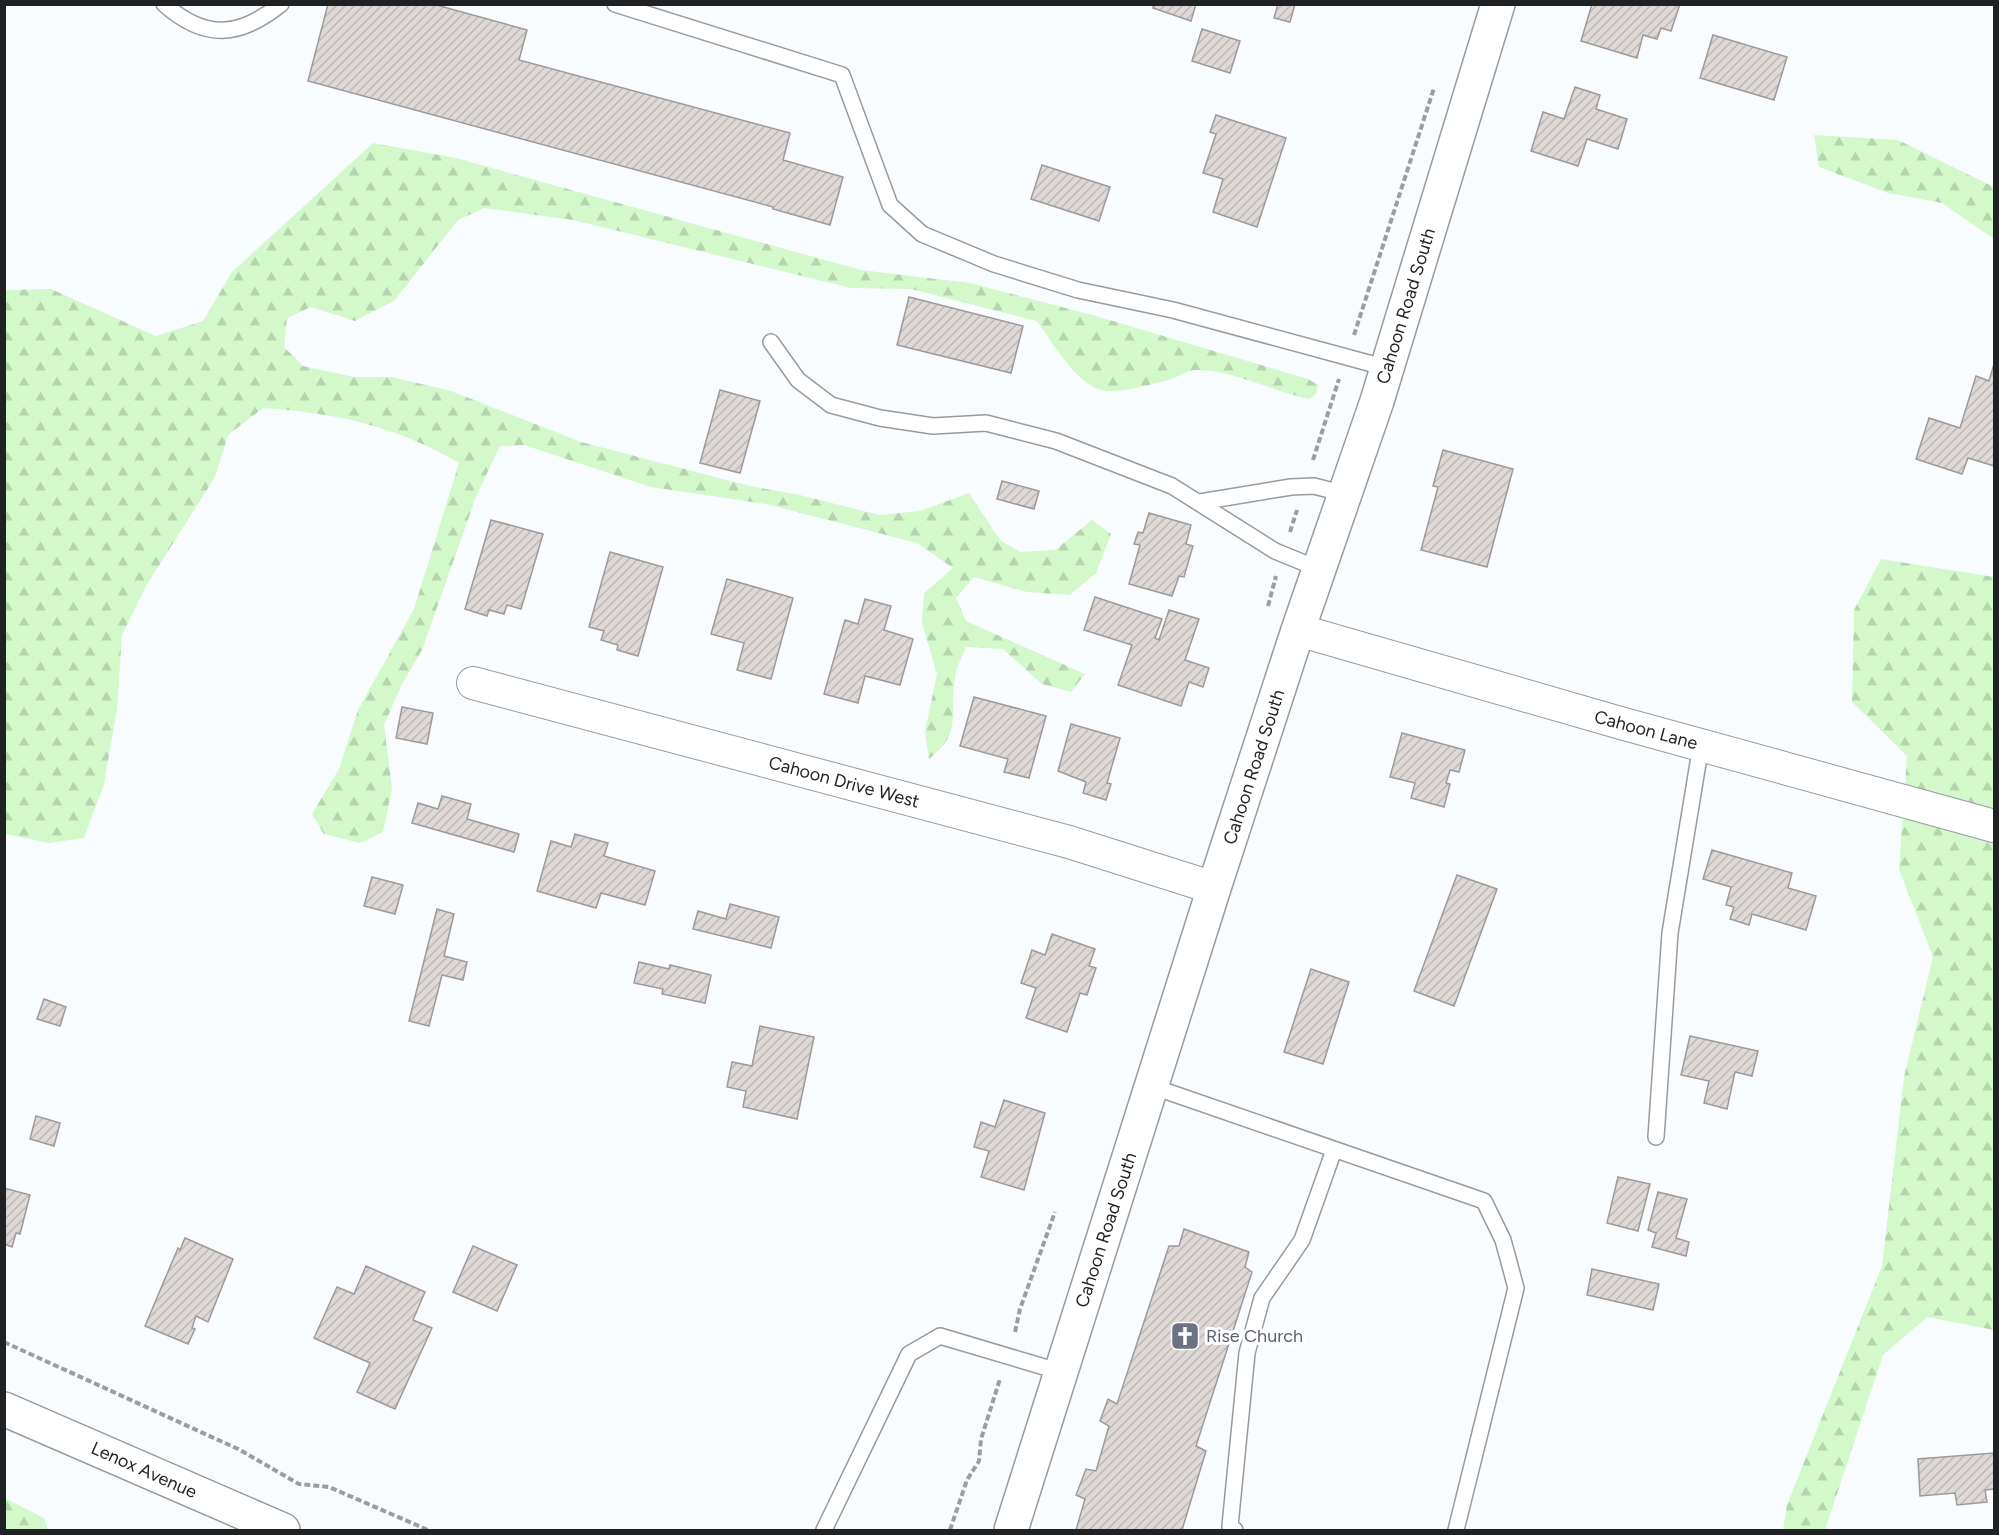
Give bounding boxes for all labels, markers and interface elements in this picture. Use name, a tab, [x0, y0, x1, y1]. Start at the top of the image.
street label: Cahoon Road South	[1372, 225, 1440, 387]
street label: Cahoon Road South	[1219, 687, 1289, 847]
street label: Cahoon Lane	[1592, 706, 1700, 754]
street label: Cahoon Drive West	[766, 751, 922, 813]
street label: Cahoon Road South	[1071, 1150, 1141, 1310]
church icon: Rise Church	[1169, 1320, 1201, 1352]
place label: Rise Church	[1206, 1325, 1303, 1347]
street label: Lenox Avenue	[88, 1437, 200, 1503]

